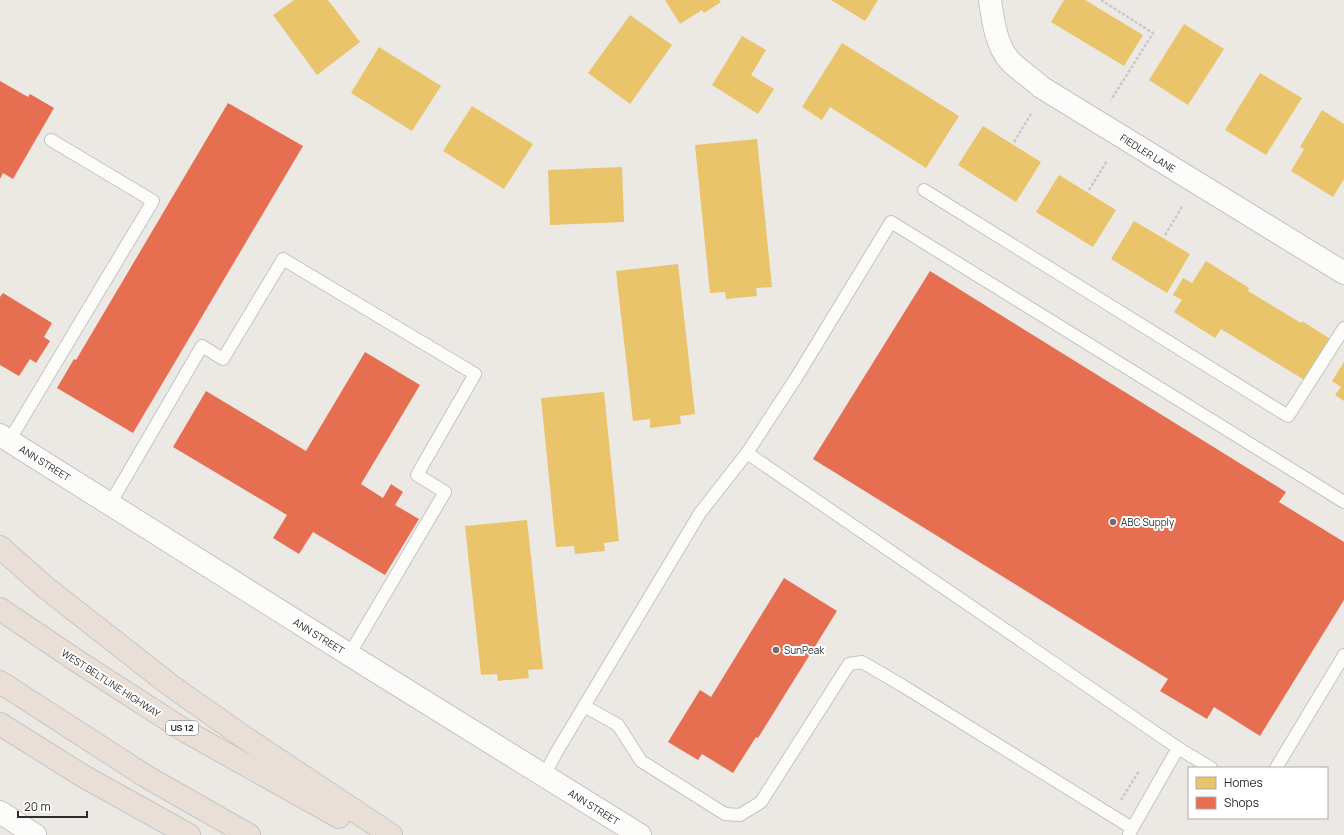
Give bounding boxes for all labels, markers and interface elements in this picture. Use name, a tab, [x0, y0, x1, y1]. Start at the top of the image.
street label: FIEDLER LANE	[1118, 130, 1179, 176]
street label: ANN STREET	[17, 442, 73, 484]
place label: ABC Supply	[1121, 515, 1175, 529]
marker: ABC Supply	[1108, 517, 1118, 527]
street label: ANN STREET	[291, 615, 347, 657]
place label: SunPeak	[784, 643, 825, 657]
marker: SunPeak	[771, 645, 781, 655]
street label: WEST BELTLINE HIGHWAY	[59, 646, 164, 721]
road number: US 12	[166, 721, 198, 735]
legend	[1188, 767, 1328, 819]
text: Homes	[1224, 774, 1263, 791]
street label: ANN STREET	[566, 786, 622, 828]
scale bar	[18, 793, 87, 819]
text: Shops	[1224, 794, 1259, 811]
text: 20 m	[24, 798, 51, 815]

